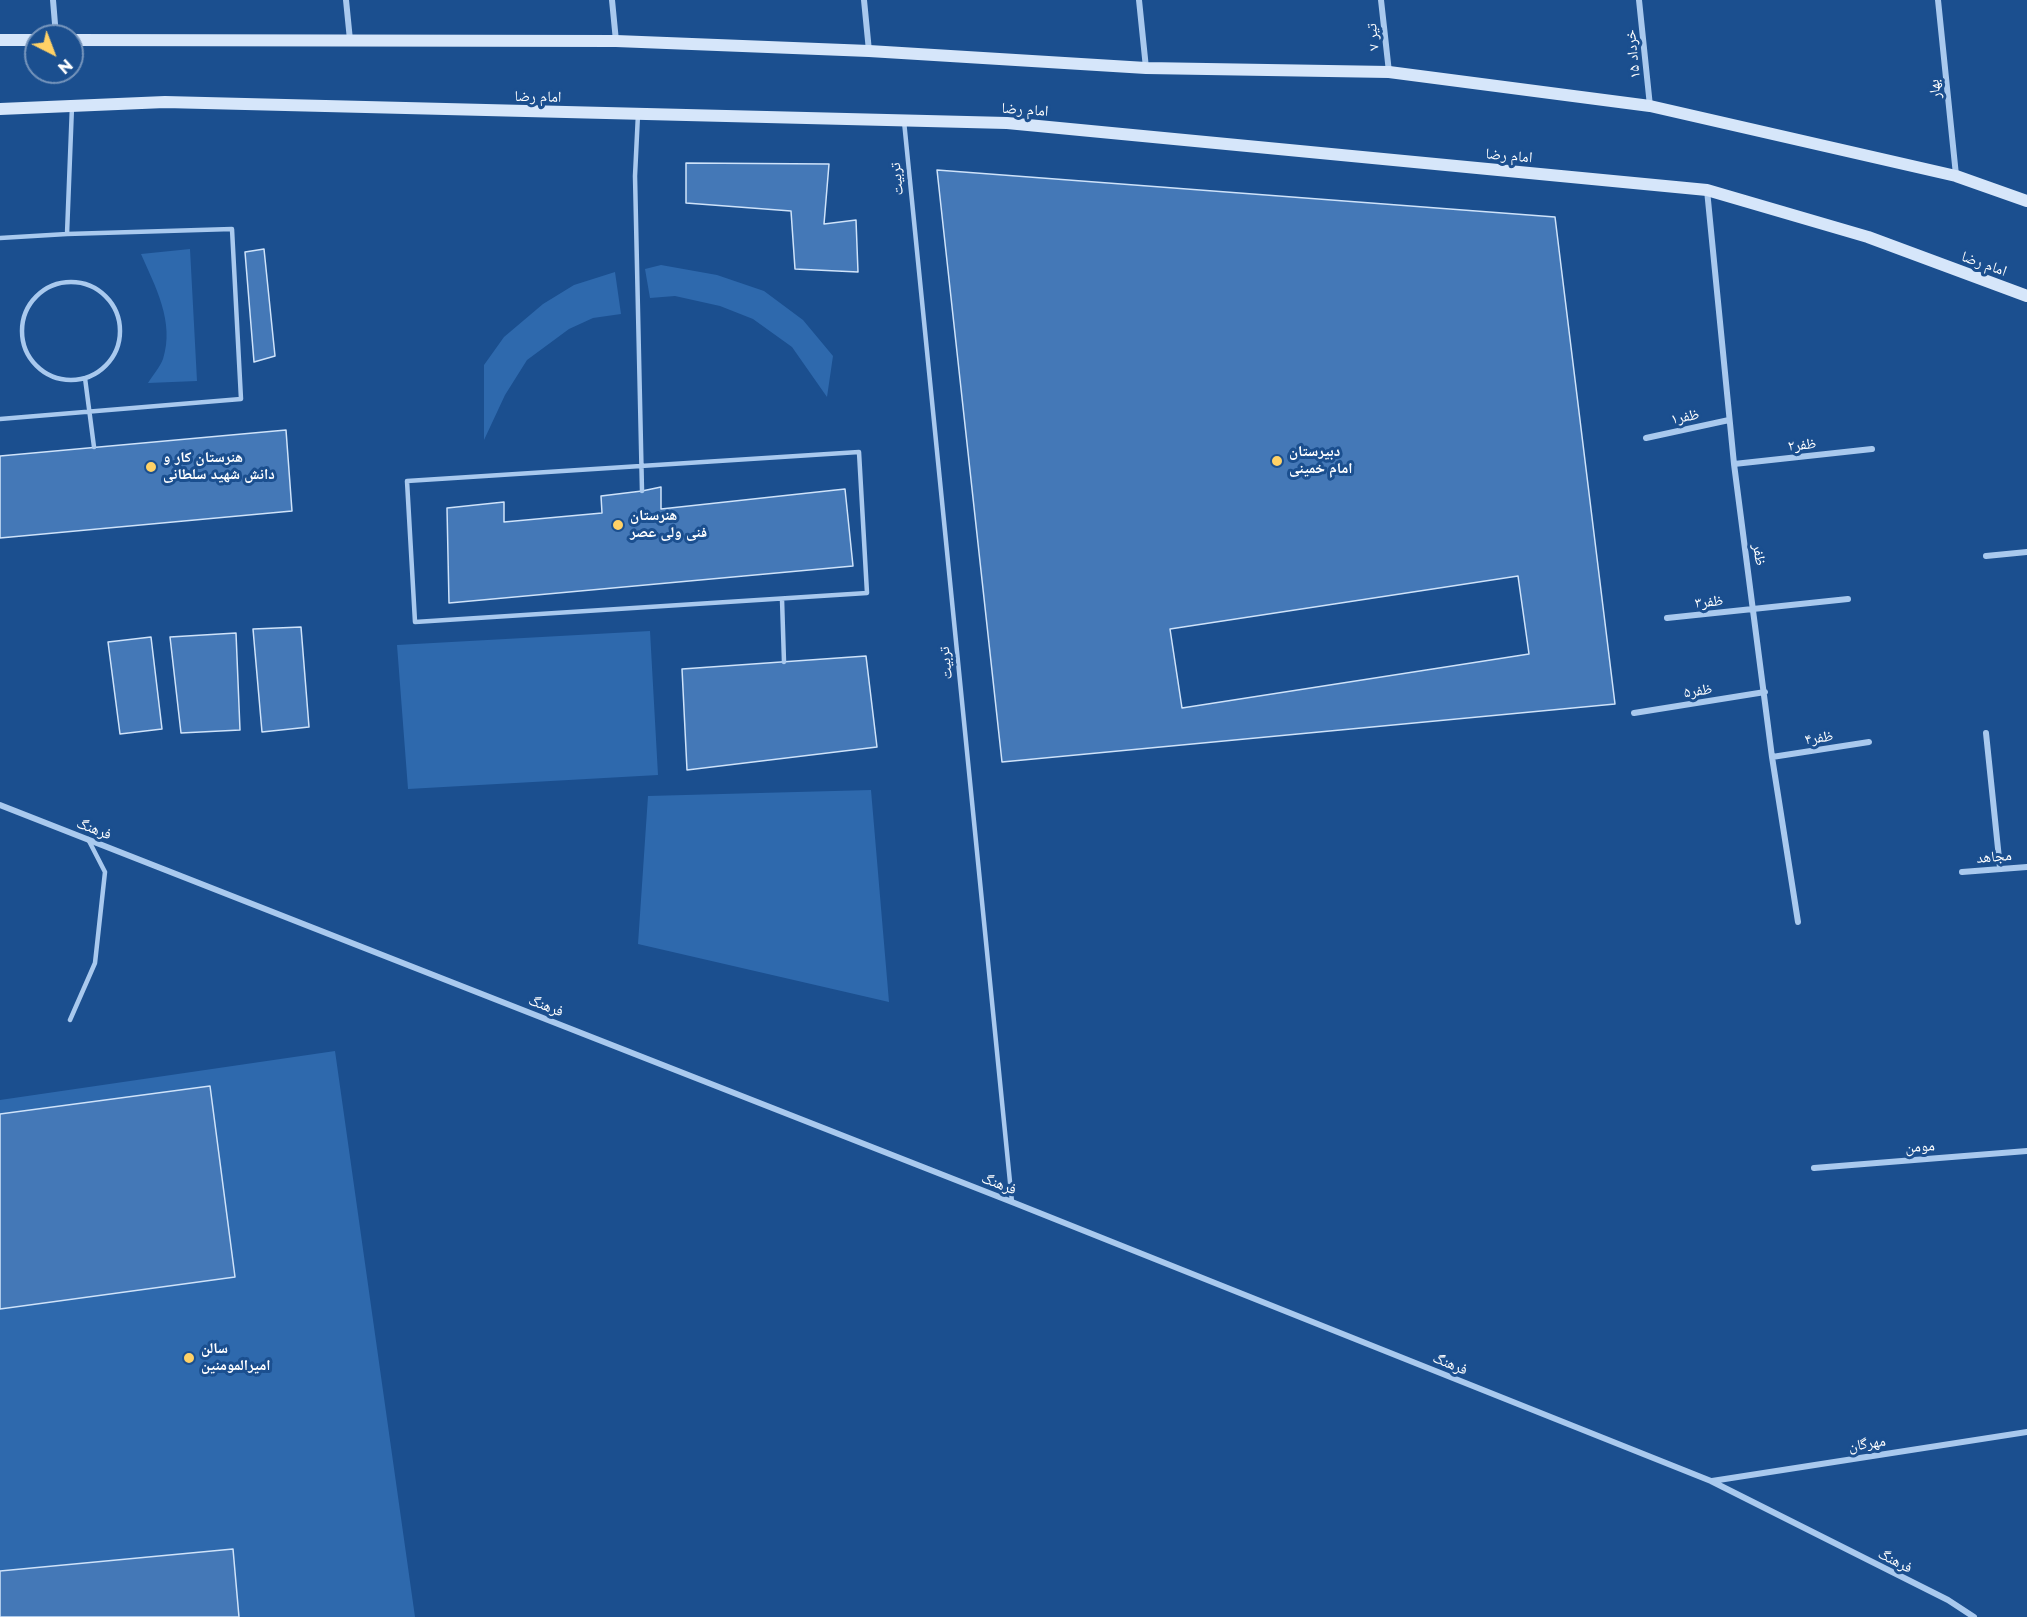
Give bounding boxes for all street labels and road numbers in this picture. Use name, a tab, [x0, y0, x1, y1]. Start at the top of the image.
street label: ۷ تیر	[1363, 22, 1383, 52]
street label: ۱۵ خرداد	[1621, 29, 1645, 79]
street label: بهار	[1925, 78, 1945, 100]
street label: امام رضا	[514, 88, 562, 106]
street label: امام رضا	[1001, 99, 1049, 121]
street label: امام رضا	[1485, 145, 1533, 167]
street label: تربیت	[886, 162, 908, 196]
street label: امام رضا	[1959, 248, 2009, 280]
street label: ظفر۱	[1669, 405, 1701, 429]
street label: ظفر۲	[1787, 435, 1817, 455]
street label: ظفر	[1749, 543, 1769, 567]
street label: ظفر۳	[1694, 592, 1724, 612]
street label: تربیت	[935, 646, 957, 680]
street label: ظفر۵	[1683, 680, 1713, 702]
street label: ظفر۴	[1804, 727, 1834, 749]
street label: فرهنگ	[74, 814, 114, 844]
street label: مجاهد	[1976, 846, 2012, 868]
street label: فرهنگ	[526, 991, 566, 1021]
street label: مومن	[1905, 1137, 1935, 1157]
street label: فرهنگ	[979, 1169, 1019, 1199]
street label: فرهنگ	[1430, 1349, 1470, 1379]
street label: مهرگان	[1847, 1432, 1887, 1456]
street label: فرهنگ	[1875, 1545, 1915, 1577]

